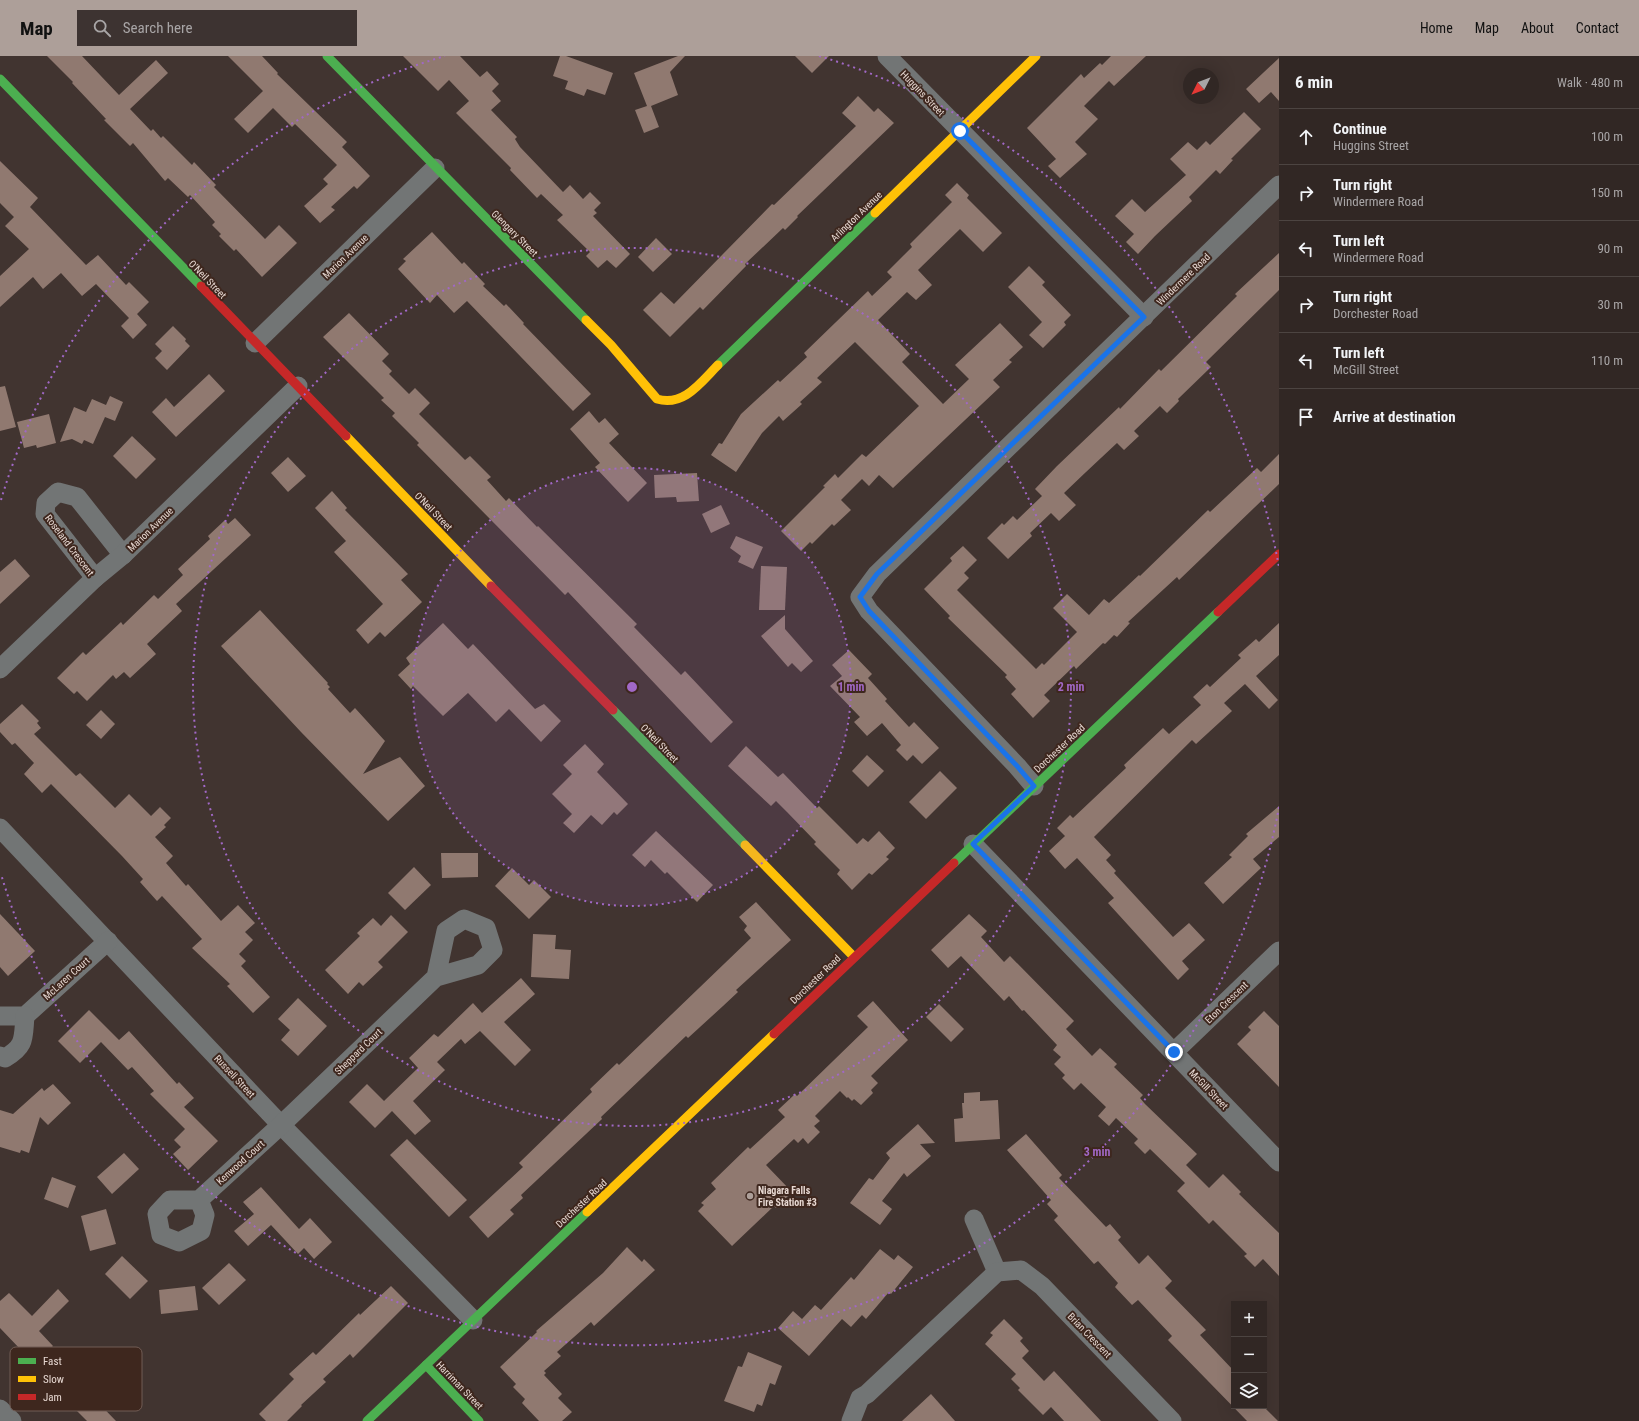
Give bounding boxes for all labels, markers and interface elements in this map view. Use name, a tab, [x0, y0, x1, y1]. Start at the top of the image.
search box	[77, 10, 357, 46]
text: Map	[20, 17, 53, 40]
icon: search	[91, 17, 113, 39]
text: Search here	[123, 19, 193, 37]
text: Home	[1420, 20, 1453, 36]
text: Map	[1475, 20, 1499, 36]
text: About	[1521, 20, 1554, 36]
text: Contact	[1576, 20, 1619, 36]
north arrow	[1183, 68, 1219, 104]
street label: Huggins Street	[898, 69, 947, 118]
text: 6 min	[1295, 72, 1333, 92]
text: Walk · 480 m	[1557, 75, 1623, 90]
text: Continue	[1333, 120, 1387, 138]
route start	[951, 122, 969, 140]
icon: ahead	[1295, 126, 1317, 148]
text: 100 m	[1591, 129, 1623, 144]
text: Huggins Street	[1333, 138, 1409, 153]
text: Turn right	[1333, 176, 1392, 194]
icon: right	[1295, 182, 1317, 204]
text: 150 m	[1591, 185, 1623, 200]
street label: Arlington Avenue	[828, 189, 884, 244]
text: Windermere Road	[1333, 194, 1424, 209]
street label: Glengary Street	[489, 208, 540, 259]
street label: Marion Avenue	[320, 232, 370, 281]
text: Turn left	[1333, 232, 1384, 250]
icon: left	[1295, 238, 1317, 260]
text: 90 m	[1597, 241, 1623, 256]
text: Windermere Road	[1333, 250, 1424, 265]
street label: Windermere Road	[1154, 251, 1212, 308]
street label: O'Neil Street	[187, 258, 229, 301]
text: Turn right	[1333, 288, 1392, 306]
icon: right	[1295, 294, 1317, 316]
text: 30 m	[1597, 297, 1623, 312]
text: Dorchester Road	[1333, 306, 1418, 321]
text: Turn left	[1333, 344, 1384, 362]
icon: left	[1295, 350, 1317, 372]
text: 110 m	[1591, 353, 1623, 368]
text: McGill Street	[1333, 362, 1399, 377]
icon: arrive	[1295, 406, 1317, 428]
text: Arrive at destination	[1333, 408, 1456, 426]
street label: O'Neil Street	[413, 490, 455, 533]
street label: Marion Avenue	[125, 505, 175, 554]
street label: Roseland Crescent	[43, 513, 96, 578]
centre of rings	[625, 680, 639, 694]
text: 1 min	[838, 680, 864, 694]
text: 2 min	[1058, 680, 1084, 694]
street label: O'Neil Street	[639, 722, 681, 765]
street label: Dorchester Road	[1032, 722, 1087, 775]
street label: Dorchester Road	[788, 953, 843, 1006]
street label: McLaren Court	[41, 955, 92, 1002]
street label: Eton Crescent	[1203, 979, 1250, 1025]
street label: Sheppard Court	[332, 1026, 384, 1077]
route end	[1165, 1043, 1183, 1061]
street label: Russell Street	[212, 1053, 257, 1100]
street label: McGill Street	[1187, 1067, 1230, 1111]
street label: Kenwood Court	[214, 1138, 266, 1187]
text: 3 min	[1084, 1145, 1110, 1159]
street label: Dorchester Road	[554, 1177, 609, 1230]
place label: Niagara Falls Fire Station #3	[758, 1185, 817, 1208]
marker: Niagara Falls Fire Station #3	[745, 1191, 755, 1201]
map controls	[1231, 1301, 1267, 1409]
button: +	[1231, 1301, 1267, 1337]
street label: Brian Crescent	[1066, 1311, 1114, 1360]
button: −	[1231, 1337, 1267, 1373]
legend	[10, 1347, 142, 1411]
text: Fast	[43, 1355, 62, 1368]
street label: Harriman Street	[434, 1359, 485, 1412]
text: Slow	[43, 1373, 64, 1386]
button: layers	[1231, 1373, 1267, 1409]
text: Jam	[43, 1391, 62, 1404]

